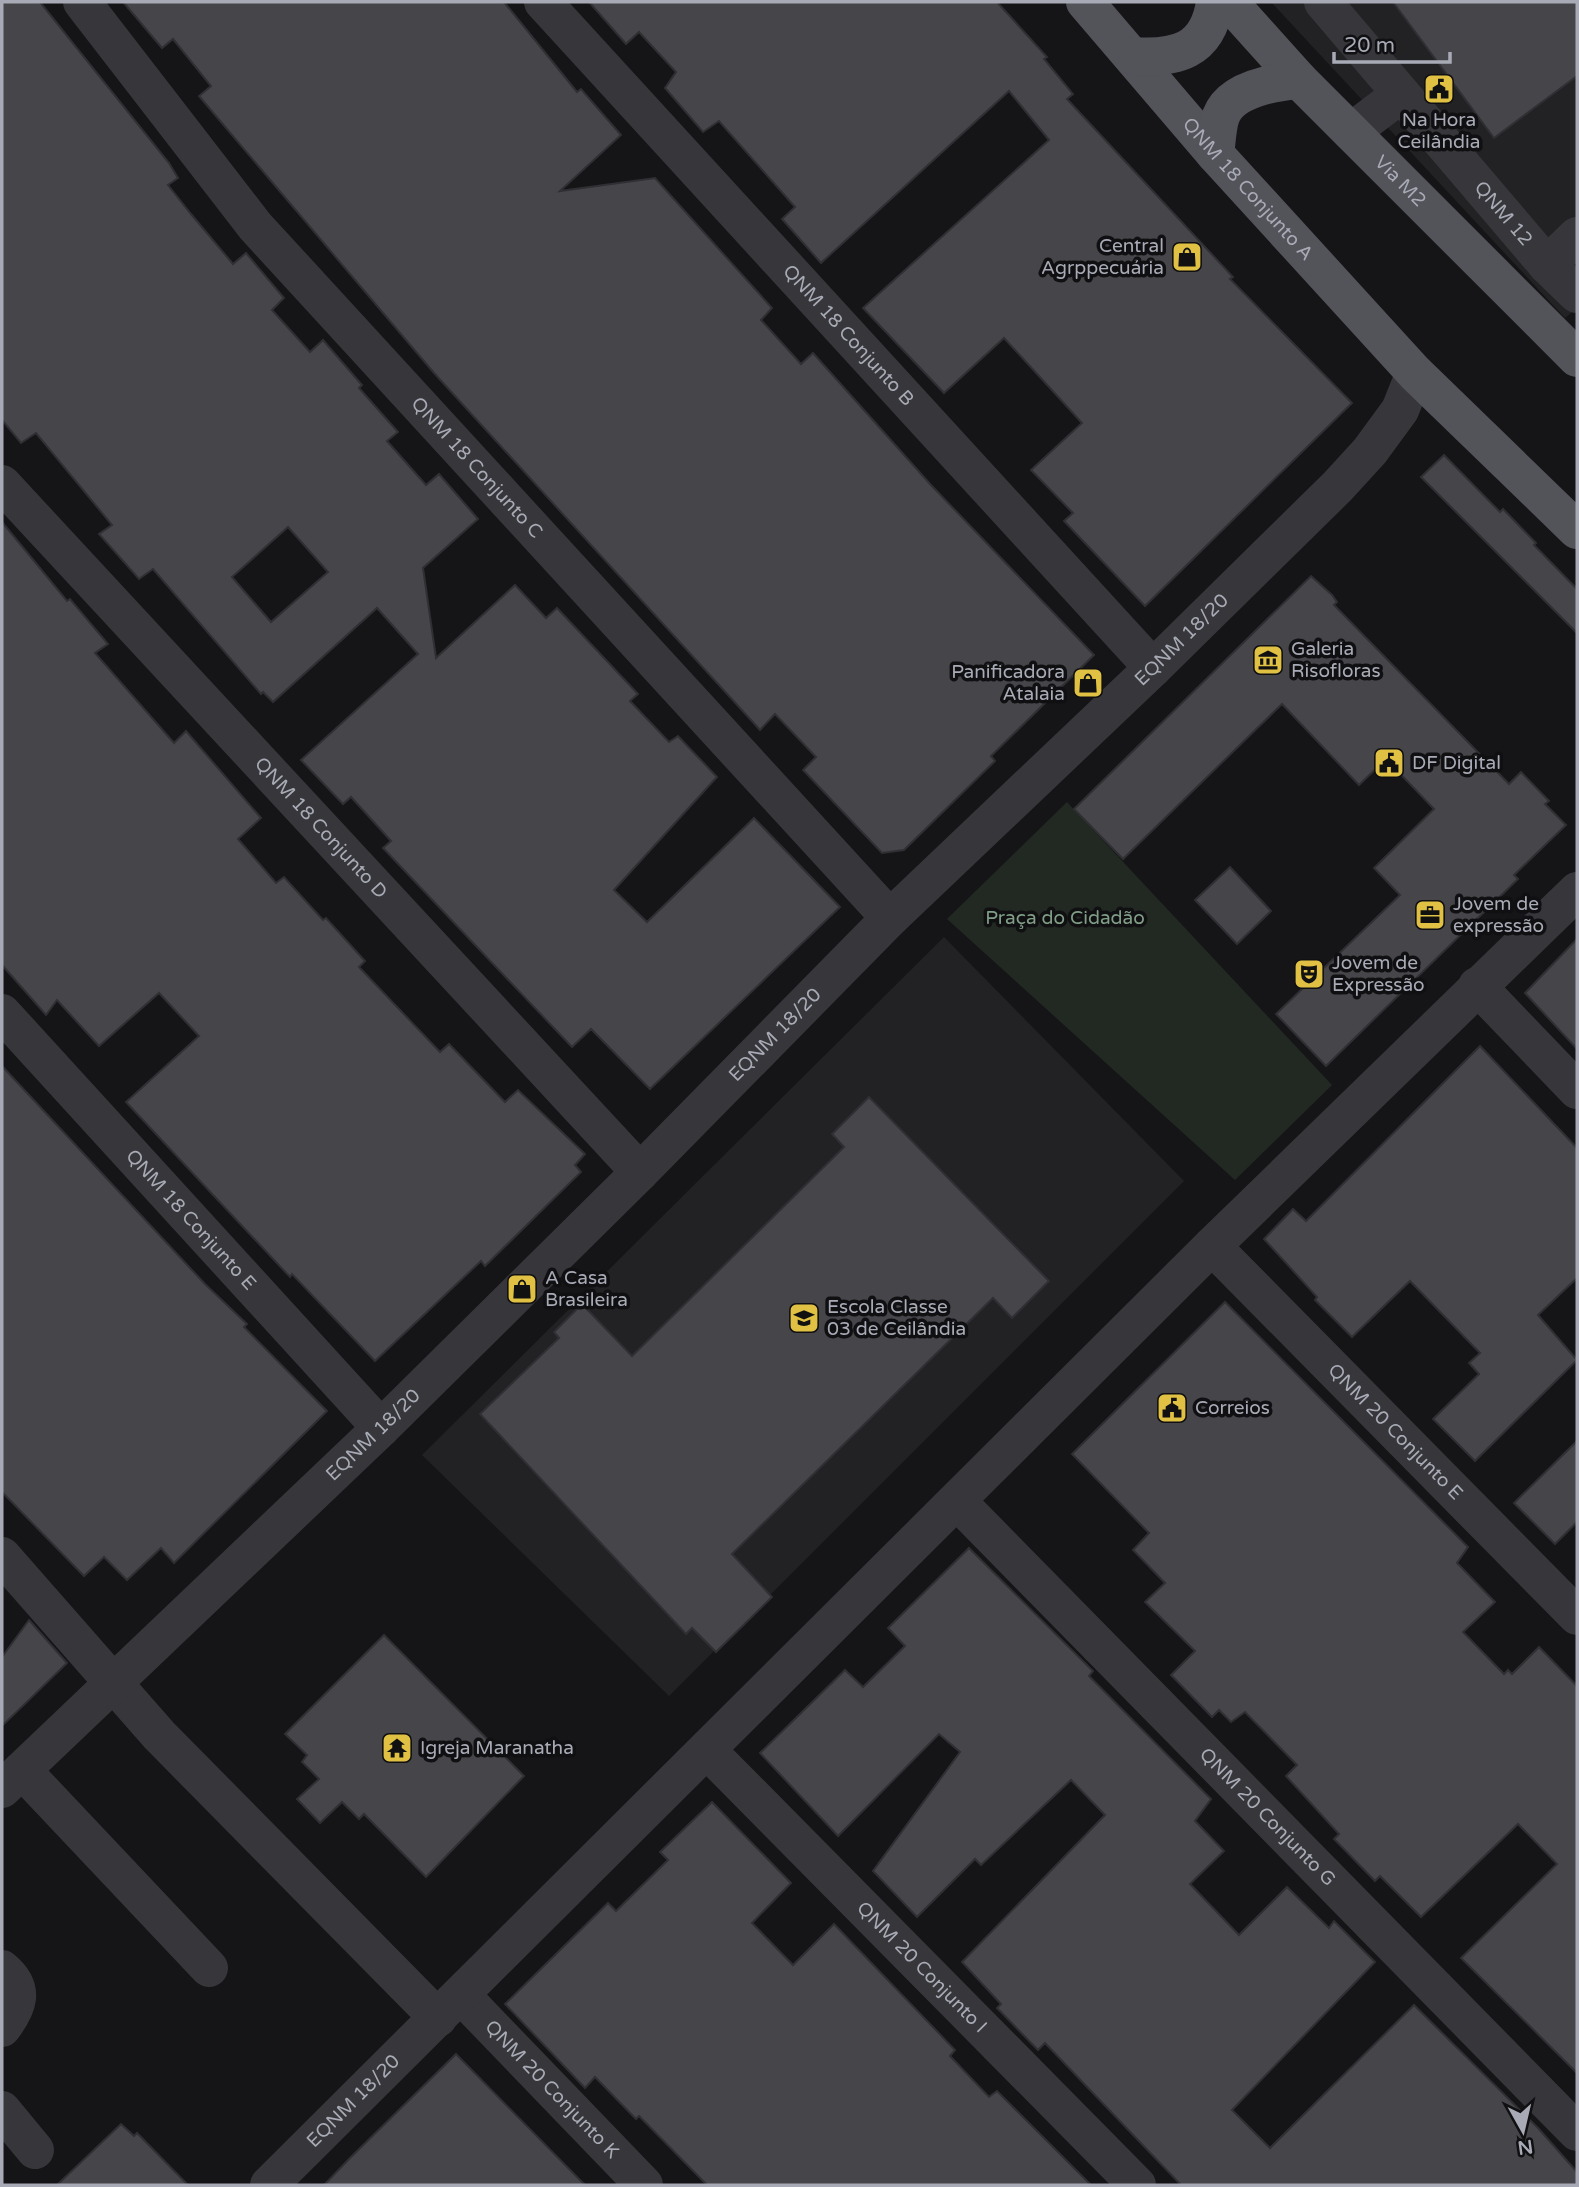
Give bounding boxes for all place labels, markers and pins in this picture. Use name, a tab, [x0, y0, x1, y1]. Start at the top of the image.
public building icon: Na Hora Ceilândia	[1422, 72, 1456, 106]
place label: Na Hora Ceilândia	[1398, 109, 1480, 153]
place label: Central Agrppecuária	[1041, 235, 1164, 279]
shop icon: Central Agrppecuária	[1170, 240, 1204, 274]
place label: Galeria Risofloras	[1291, 638, 1381, 682]
museum icon: Galeria Risofloras	[1251, 643, 1285, 677]
place label: Panificadora Atalaia	[951, 661, 1065, 705]
shop icon: Panificadora Atalaia	[1071, 666, 1105, 700]
public building icon: DF Digital	[1372, 746, 1406, 780]
place label: DF Digital	[1412, 752, 1501, 774]
place label: Jovem de expressão	[1453, 893, 1544, 937]
office icon: Jovem de expressão	[1413, 898, 1447, 932]
place label: Jovem de Expressão	[1332, 952, 1425, 996]
theatre icon: Jovem de Expressão	[1292, 957, 1326, 991]
place label: A Casa Brasileira	[545, 1267, 628, 1311]
shop icon: A Casa Brasileira	[505, 1272, 539, 1306]
place label: Escola Classe 03 de Ceilândia	[827, 1296, 966, 1340]
school or university icon: Escola Classe 03 de Ceilândia	[787, 1301, 821, 1335]
public building icon: Correios	[1155, 1391, 1189, 1425]
place label: Correios	[1195, 1397, 1270, 1419]
temple icon: Igreja Maranatha	[380, 1731, 414, 1765]
place label: Igreja Maranatha	[420, 1737, 574, 1759]

